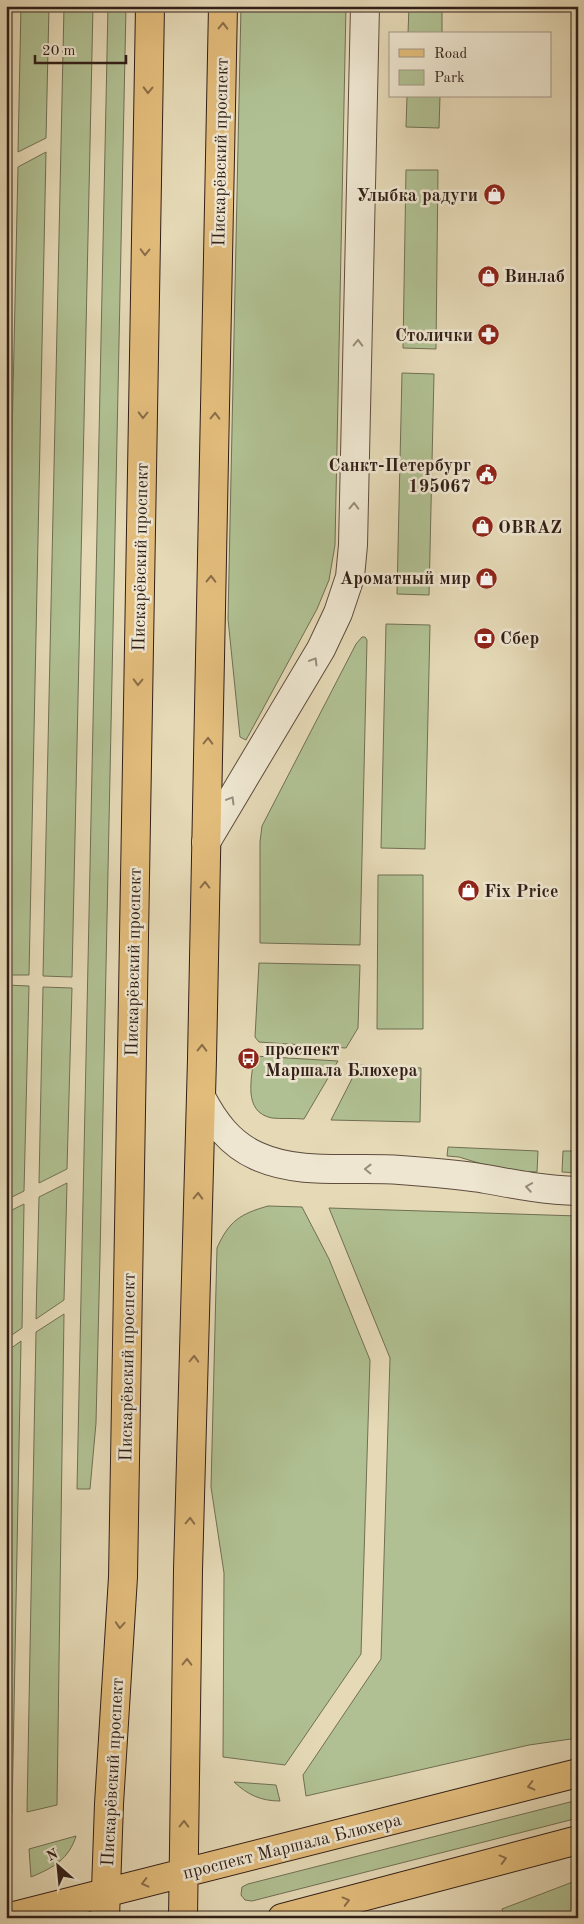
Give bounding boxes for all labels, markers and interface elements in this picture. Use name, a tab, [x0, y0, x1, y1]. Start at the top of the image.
one-way arrow	[217, 22, 228, 30]
scale bar	[35, 32, 126, 64]
legend	[389, 32, 552, 98]
text: 20 m	[42, 44, 76, 59]
text: Road	[434, 47, 468, 62]
street label: Пискарёвский проспект	[210, 57, 232, 247]
text: Park	[434, 71, 465, 86]
one-way arrow	[143, 86, 153, 94]
shop icon: Улыбка радуги	[482, 183, 506, 207]
place label: Улыбка радуги	[356, 187, 478, 205]
one-way arrow	[140, 249, 151, 257]
shop icon: Винлаб	[476, 264, 500, 288]
place label: Винлаб	[504, 268, 565, 286]
pharmacy icon: Столички	[477, 323, 501, 347]
place label: Столички	[395, 327, 473, 345]
one-way arrow	[353, 339, 363, 347]
one-way arrow	[138, 412, 148, 419]
one-way arrow	[210, 412, 220, 420]
place label: Санкт-Петербург 195067	[329, 457, 471, 496]
street label: Пискарёвский проспект	[130, 462, 152, 652]
public building icon: Санкт-Петербург 195067	[475, 463, 499, 487]
one-way arrow	[349, 502, 359, 510]
shop icon: OBRAZ	[470, 515, 494, 539]
place label: OBRAZ	[498, 519, 562, 537]
shop icon: Ароматный мир	[475, 566, 499, 590]
place label: Ароматный мир	[340, 570, 471, 588]
one-way arrow	[206, 574, 217, 582]
bank icon: Сбер	[472, 626, 496, 650]
place label: Сбер	[500, 630, 539, 648]
one-way arrow	[308, 657, 318, 666]
one-way arrow	[133, 679, 143, 687]
one-way arrow	[203, 737, 213, 744]
one-way arrow	[225, 797, 235, 806]
street label: Пискарёвский проспект	[123, 867, 145, 1057]
shop icon: Fix Price	[456, 879, 480, 903]
one-way arrow	[200, 881, 210, 889]
place label: Fix Price	[484, 883, 558, 901]
place label: проспект Маршала Блюхера	[265, 1041, 418, 1080]
one-way arrow	[197, 1044, 207, 1052]
bus stop icon: проспект Маршала Блюхера	[237, 1047, 261, 1071]
one-way arrow	[364, 1164, 372, 1175]
one-way arrow	[525, 1182, 534, 1192]
one-way arrow	[193, 1192, 203, 1200]
street label: Пискарёвский проспект	[117, 1272, 139, 1462]
one-way arrow	[189, 1355, 199, 1362]
one-way arrow	[184, 1517, 195, 1525]
one-way arrow	[114, 1622, 125, 1630]
one-way arrow	[182, 1658, 192, 1666]
street label: Пискарёвский проспект	[99, 1677, 127, 1867]
one-way arrow	[527, 1780, 535, 1790]
street label: проспект Маршала Блюхера	[181, 1811, 403, 1883]
one-way arrow	[179, 1820, 190, 1828]
north arrow	[32, 1842, 82, 1892]
text: N	[45, 1847, 61, 1864]
one-way arrow	[498, 1855, 506, 1865]
one-way arrow	[140, 1877, 149, 1888]
one-way arrow	[341, 1896, 349, 1906]

